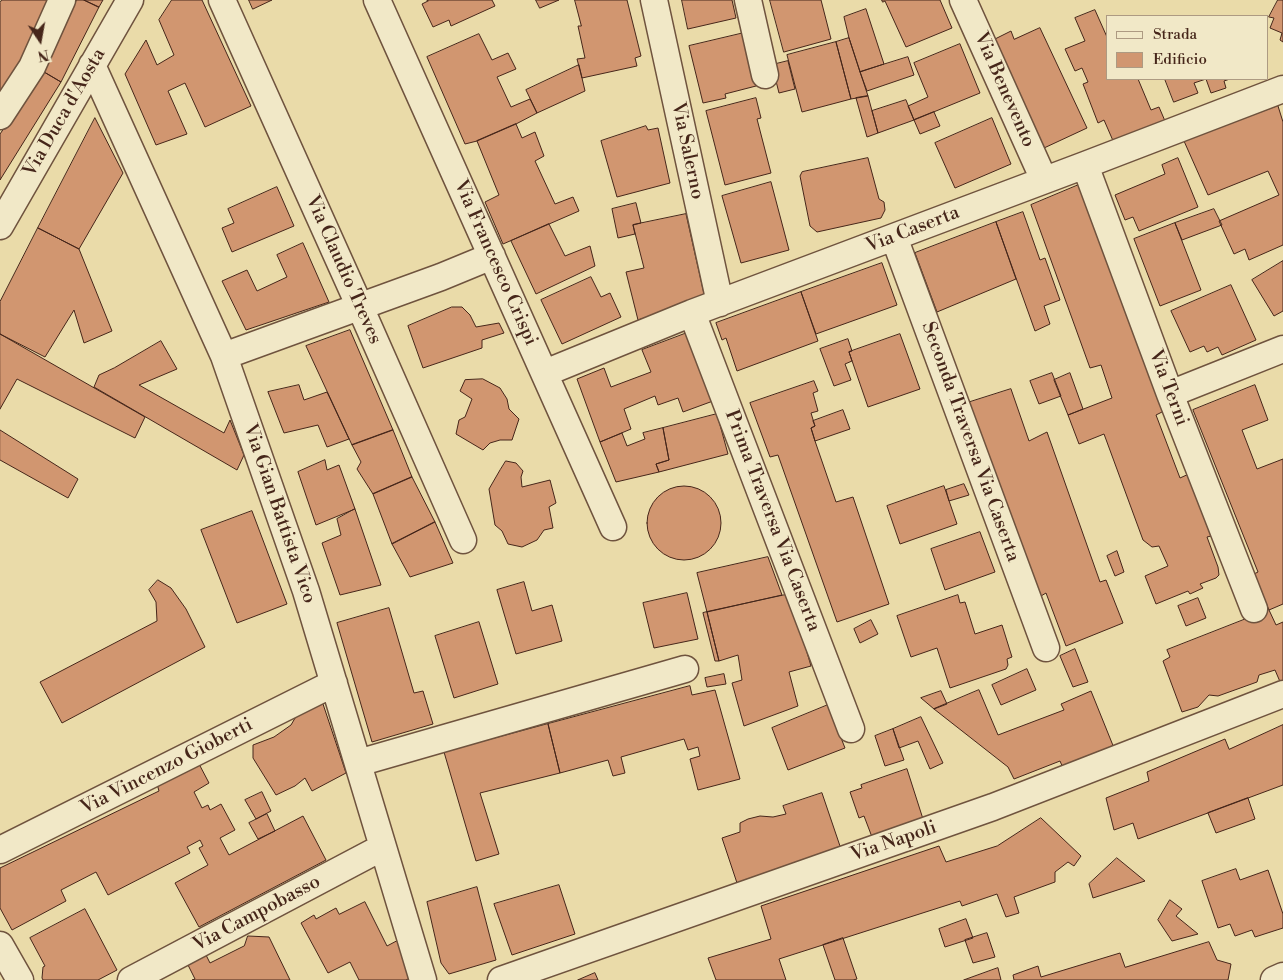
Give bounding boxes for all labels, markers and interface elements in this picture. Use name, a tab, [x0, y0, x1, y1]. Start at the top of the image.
north arrow	[15, 15, 65, 65]
legend	[1106, 15, 1268, 80]
text: Strada	[1153, 25, 1197, 44]
street label: Via Benevento	[969, 29, 1039, 151]
street label: Via Duca d'Aosta	[19, 45, 111, 181]
text: N	[36, 45, 50, 65]
text: Edificio	[1153, 50, 1207, 69]
street label: Via Salerno	[666, 100, 708, 202]
street label: Via Francesco Crispi	[448, 177, 542, 349]
street label: Via Claudio Treves	[300, 192, 386, 348]
street label: Via Caserta	[863, 202, 963, 258]
street label: Seconda Traversa Via Caserta	[916, 319, 1024, 565]
street label: Via Terni	[1143, 347, 1193, 429]
street label: Prima Traversa Via Caserta	[719, 407, 825, 635]
street label: Via Gian Battista Vico	[238, 421, 320, 607]
street label: Via Vincenzo Gioberti	[77, 714, 257, 820]
street label: Via Napoli	[848, 817, 940, 867]
street label: Via Campobasso	[189, 871, 325, 957]

